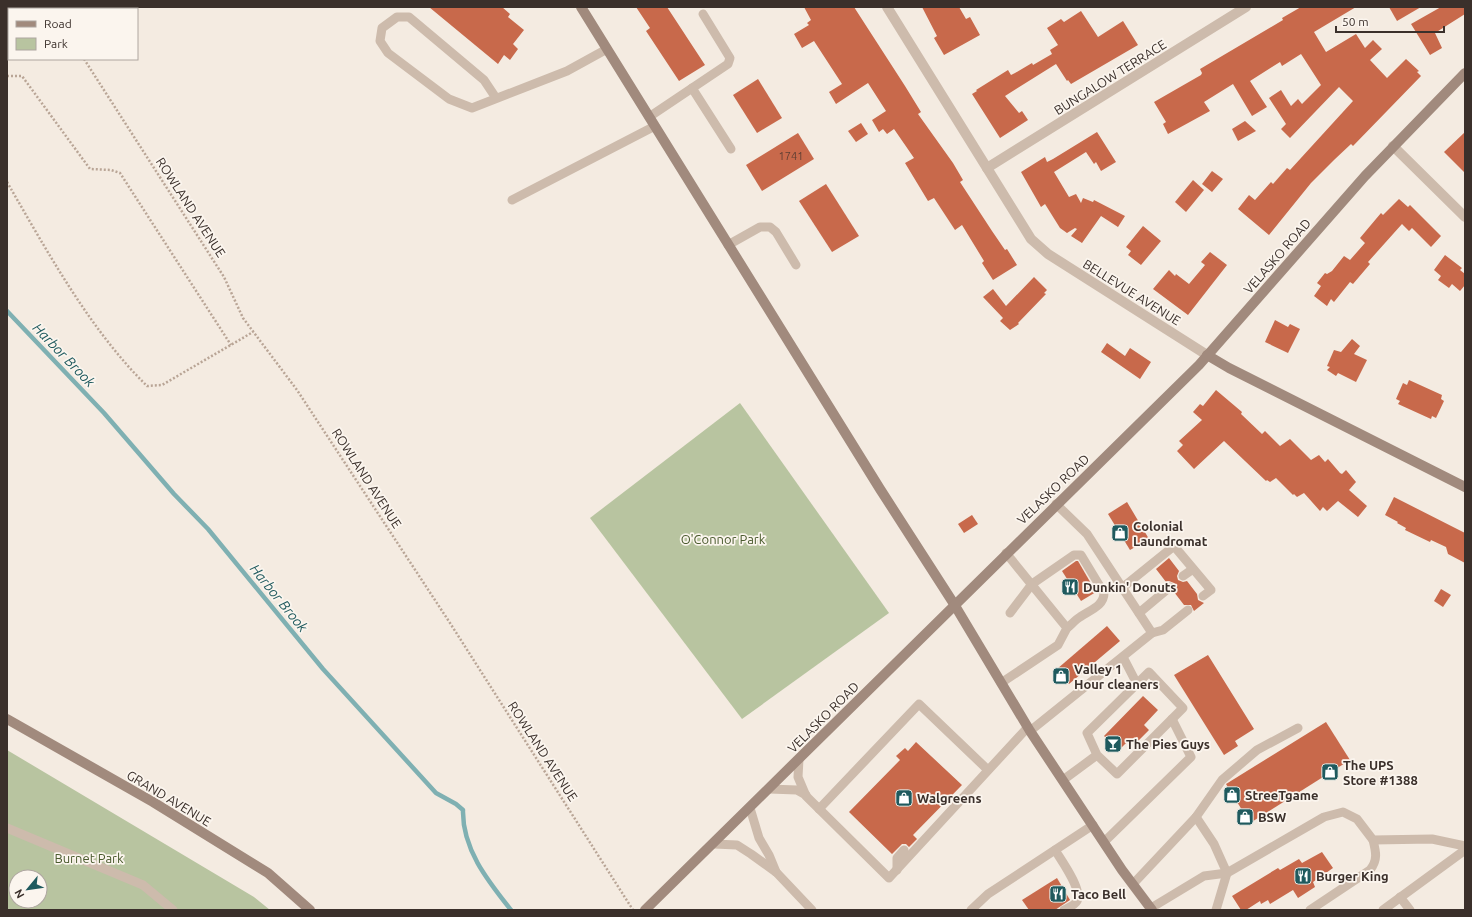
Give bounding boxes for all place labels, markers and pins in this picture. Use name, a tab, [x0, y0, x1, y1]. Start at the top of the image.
place label: Colonial Laundromat	[1133, 519, 1208, 548]
shop icon: Colonial Laundromat	[1110, 523, 1130, 543]
restaurant icon: Dunkin' Donuts	[1060, 577, 1080, 597]
place label: Dunkin' Donuts	[1083, 580, 1177, 594]
place label: Valley 1 Hour cleaners	[1074, 662, 1159, 691]
shop icon: Valley 1 Hour cleaners	[1051, 666, 1071, 686]
bar icon: The Pies Guys	[1103, 734, 1123, 754]
place label: The Pies Guys	[1126, 737, 1210, 751]
place label: The UPS Store #1388	[1343, 758, 1418, 787]
shop icon: The UPS Store #1388	[1320, 762, 1340, 782]
shop icon: StreeTgame	[1222, 785, 1242, 805]
shop icon: Walgreens	[894, 788, 914, 808]
place label: StreeTgame	[1245, 788, 1319, 802]
place label: Walgreens	[917, 791, 982, 805]
shop icon: BSW	[1235, 807, 1255, 827]
place label: BSW	[1258, 810, 1286, 824]
restaurant icon: Burger King	[1293, 866, 1313, 886]
place label: Burger King	[1316, 869, 1389, 883]
restaurant icon: Taco Bell	[1048, 884, 1068, 904]
place label: Taco Bell	[1071, 887, 1126, 901]

